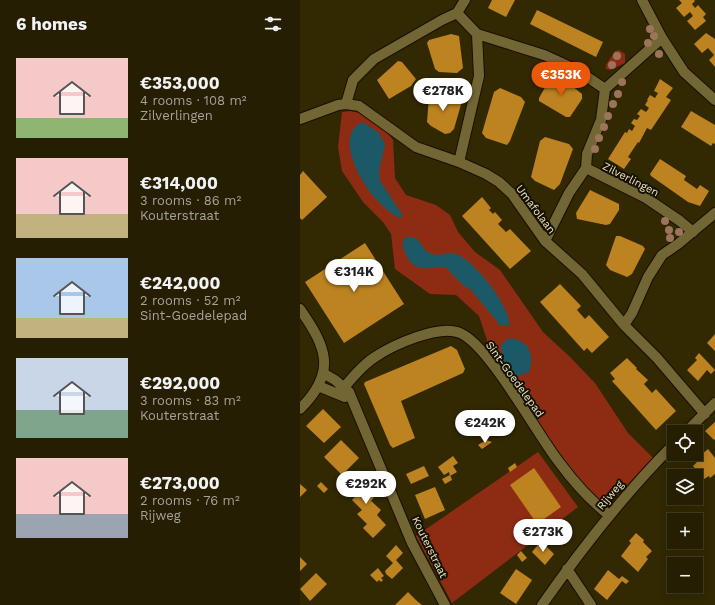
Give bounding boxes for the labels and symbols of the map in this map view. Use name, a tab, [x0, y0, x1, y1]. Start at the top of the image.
pin: €353K	[533, 62, 589, 96]
pin: €278K	[415, 78, 471, 112]
street label: Zilverlingen	[600, 160, 661, 199]
street label: Umafolaan	[513, 182, 558, 236]
pin: €314K	[326, 259, 382, 293]
street label: Sint-Goedelepad	[483, 339, 546, 420]
pin: €242K	[457, 410, 513, 444]
pin: €292K	[338, 471, 394, 505]
street label: Rijweg	[594, 478, 626, 513]
street label: Kouterstraat	[409, 514, 450, 580]
pin: €273K	[515, 519, 571, 553]

